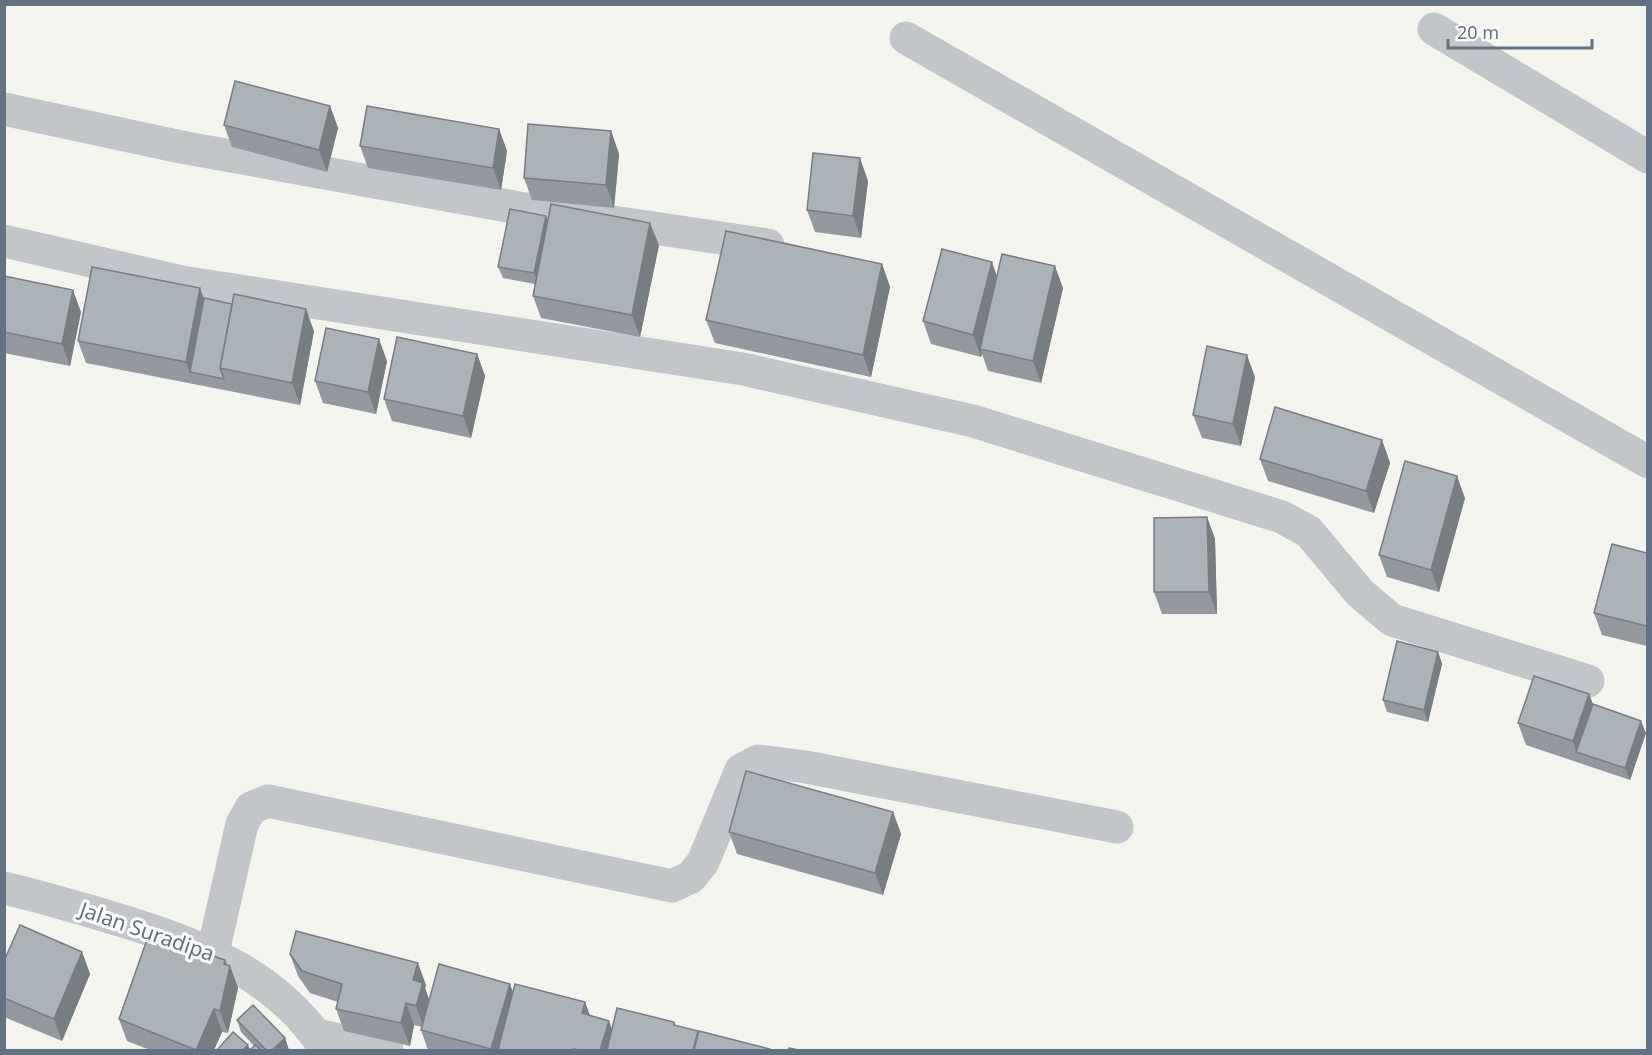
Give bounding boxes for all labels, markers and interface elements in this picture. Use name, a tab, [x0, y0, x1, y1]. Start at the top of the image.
scale bar	[1448, 12, 1592, 50]
text: 20 m	[1457, 20, 1499, 44]
street label: Jalan Suradipa	[74, 894, 218, 967]

